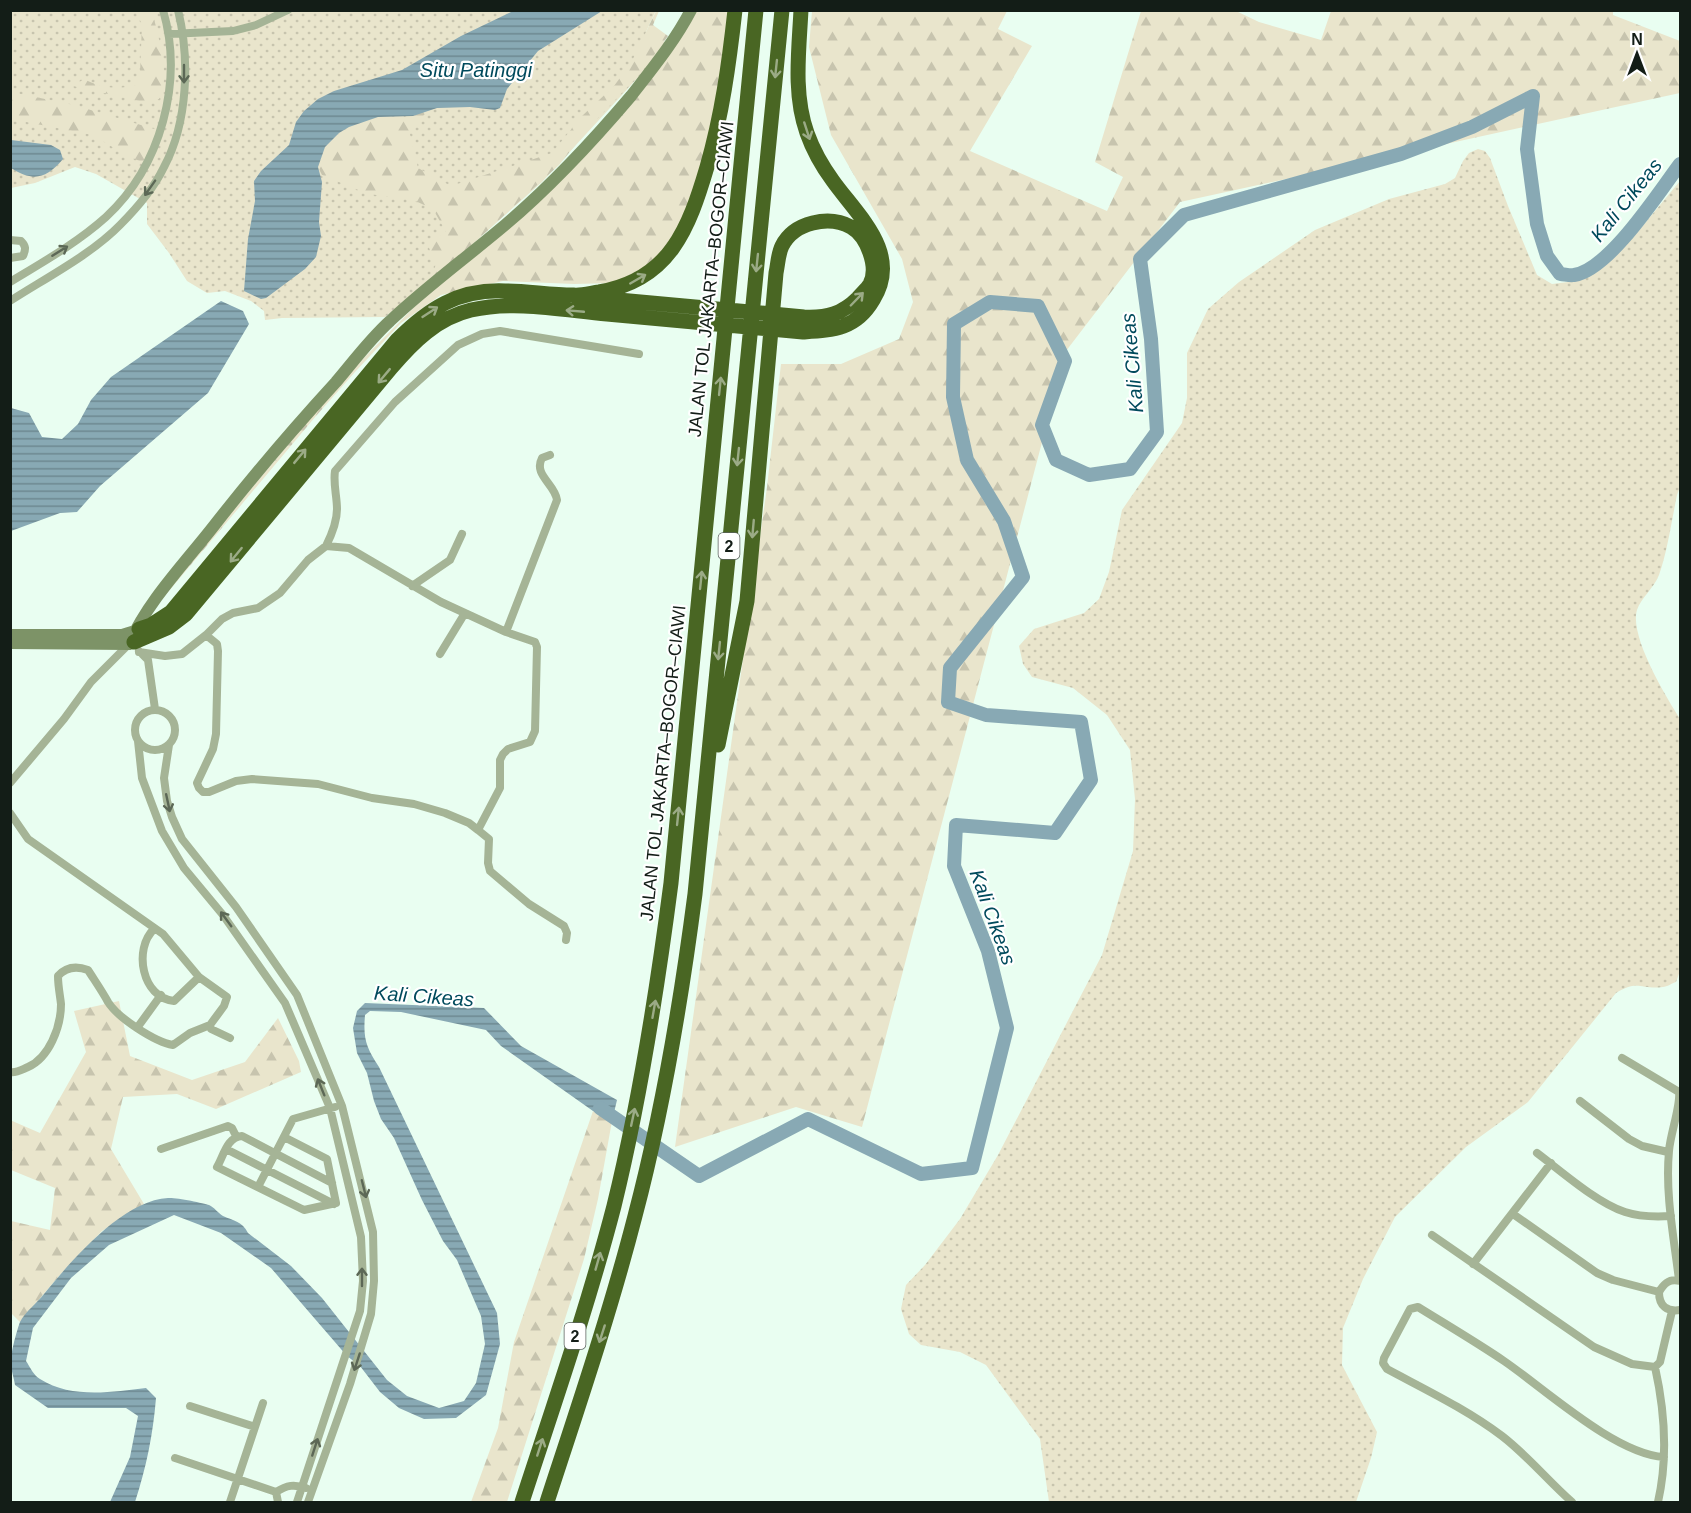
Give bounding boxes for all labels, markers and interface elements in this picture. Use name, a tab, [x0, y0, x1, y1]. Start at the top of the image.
north arrow	[1607, 24, 1667, 84]
text: N	[1631, 31, 1643, 48]
one-way arrow	[770, 58, 781, 78]
water label: Situ Patinggi	[420, 59, 533, 81]
one-way arrow	[178, 63, 190, 83]
street label: JALAN TOL JAKARTA–BOGOR–CIAWI	[684, 120, 738, 438]
one-way arrow	[802, 121, 813, 140]
water label: Kali Cikeas	[1586, 154, 1666, 246]
one-way arrow	[144, 180, 156, 196]
one-way arrow	[51, 244, 68, 256]
one-way arrow	[751, 252, 762, 272]
one-way arrow	[629, 273, 646, 285]
one-way arrow	[850, 291, 864, 306]
one-way arrow	[421, 305, 438, 318]
one-way arrow	[565, 305, 585, 316]
water label: Kali Cikeas	[1117, 312, 1147, 414]
one-way arrow	[377, 368, 390, 384]
one-way arrow	[715, 376, 726, 396]
one-way arrow	[732, 446, 743, 466]
one-way arrow	[293, 449, 307, 464]
one-way arrow	[747, 518, 758, 538]
road number: 2	[718, 533, 740, 559]
one-way arrow	[229, 547, 242, 563]
one-way arrow	[696, 570, 707, 590]
street label: JALAN TOL JAKARTA–BOGOR–CIAWI	[636, 604, 690, 922]
one-way arrow	[713, 640, 724, 660]
one-way arrow	[163, 792, 174, 812]
one-way arrow	[673, 806, 684, 826]
water label: Kali Cikeas	[966, 866, 1020, 968]
one-way arrow	[219, 911, 232, 927]
water label: Kali Cikeas	[373, 982, 475, 1010]
one-way arrow	[648, 1000, 659, 1019]
one-way arrow	[315, 1079, 326, 1097]
one-way arrow	[628, 1108, 639, 1128]
one-way arrow	[358, 1179, 370, 1198]
one-way arrow	[593, 1252, 604, 1271]
one-way arrow	[356, 1267, 368, 1287]
road number: 2	[564, 1323, 586, 1349]
one-way arrow	[596, 1324, 607, 1343]
one-way arrow	[351, 1352, 362, 1371]
one-way arrow	[310, 1438, 321, 1457]
one-way arrow	[535, 1438, 546, 1457]

